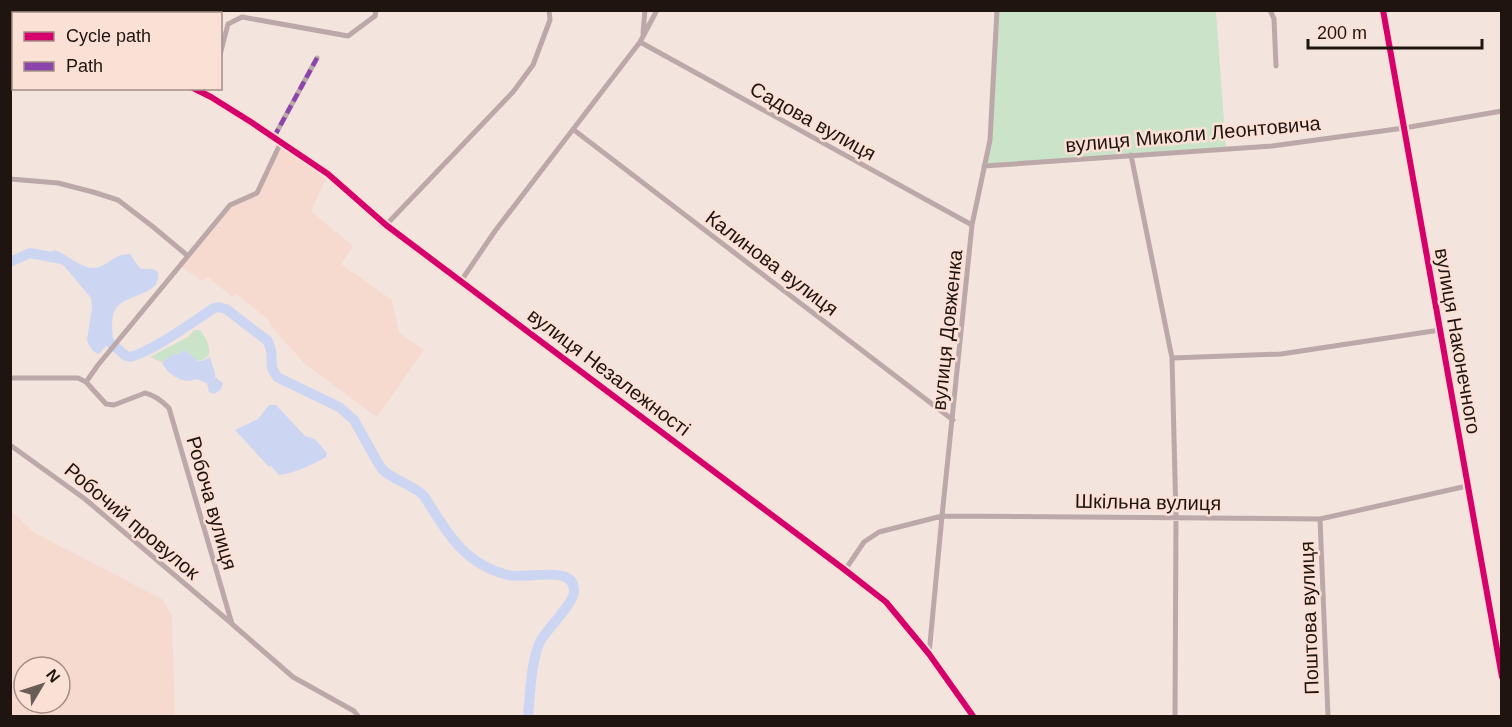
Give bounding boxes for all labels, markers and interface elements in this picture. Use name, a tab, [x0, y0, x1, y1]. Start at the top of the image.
legend	[12, 12, 222, 90]
scale bar	[1308, 12, 1482, 50]
text: 200 m	[1317, 23, 1367, 43]
text: Cycle path	[66, 26, 151, 46]
text: Path	[66, 56, 103, 76]
street label: Садова вулиця	[746, 77, 880, 165]
street label: вулиця Миколи Леонтовича	[1064, 112, 1322, 156]
street label: Калинова вулиця	[702, 206, 842, 320]
street label: вулиця Наконечного	[1431, 246, 1485, 436]
street label: вулиця Довженка	[928, 248, 966, 412]
street label: вулиця Незалежності	[523, 304, 695, 440]
street label: Робоча вулиця	[182, 434, 242, 572]
street label: Робочий провулок	[60, 458, 204, 584]
street label: Шкільна вулиця	[1075, 490, 1221, 514]
street label: Поштова вулиця	[1295, 541, 1323, 695]
north arrow	[12, 655, 72, 715]
text: N	[43, 666, 64, 686]

